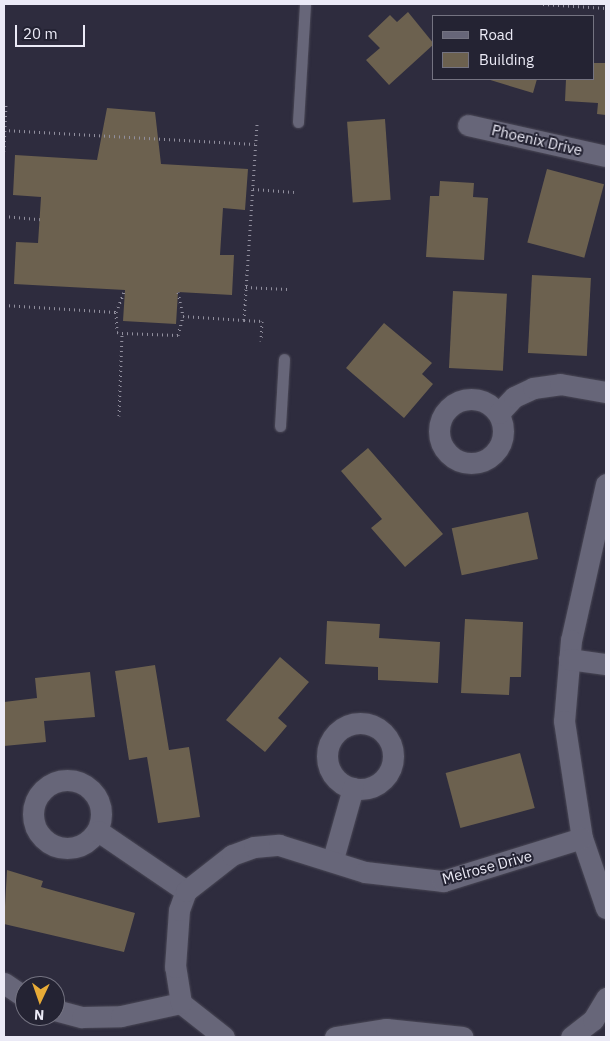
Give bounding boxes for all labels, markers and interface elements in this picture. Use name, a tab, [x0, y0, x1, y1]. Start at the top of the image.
scale bar	[18, 15, 88, 47]
legend	[432, 15, 595, 80]
text: 20 m	[23, 24, 58, 43]
text: Road	[479, 25, 514, 44]
text: Building	[479, 50, 534, 69]
street label: Phoenix Drive	[490, 121, 584, 159]
street label: Melrose Drive	[440, 846, 534, 888]
north arrow	[15, 976, 65, 1026]
text: N	[34, 1006, 45, 1024]

